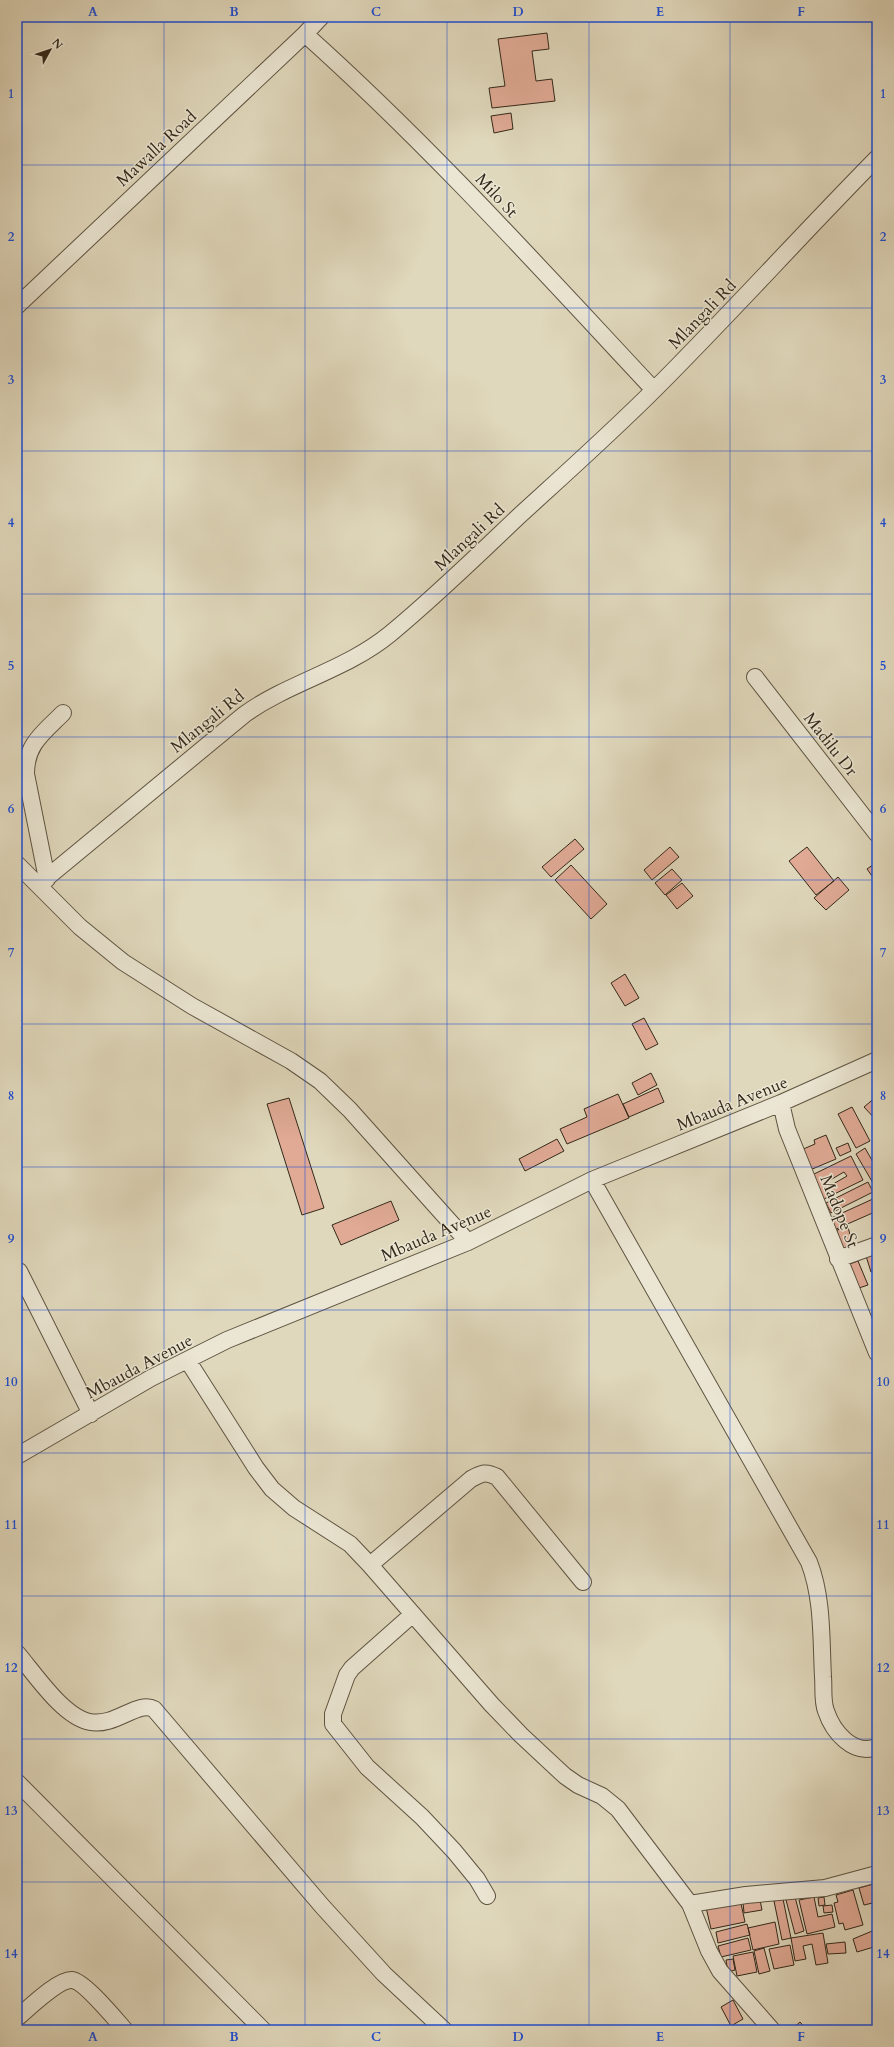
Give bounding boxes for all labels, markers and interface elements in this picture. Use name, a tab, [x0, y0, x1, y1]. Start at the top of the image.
text: A	[88, 3, 98, 21]
text: B	[229, 3, 239, 21]
text: C	[371, 3, 381, 21]
text: D	[512, 3, 524, 21]
text: E	[656, 3, 664, 21]
text: F	[797, 3, 805, 21]
north arrow	[30, 30, 70, 70]
text: N	[48, 35, 66, 53]
text: 1	[8, 85, 14, 103]
text: 1	[880, 85, 886, 103]
street label: Mawalla Road	[111, 105, 202, 192]
street label: Milo St	[470, 168, 523, 223]
text: 2	[8, 228, 15, 246]
text: 2	[880, 228, 887, 246]
street label: Mlangali Rd	[663, 274, 741, 354]
text: 3	[8, 371, 15, 389]
text: 3	[880, 371, 887, 389]
street label: Mlangali Rd	[429, 499, 510, 576]
text: 4	[8, 514, 15, 532]
text: 4	[880, 514, 887, 532]
text: 5	[8, 657, 14, 675]
text: 5	[880, 657, 886, 675]
street label: Mlangali Rd	[166, 685, 249, 758]
street label: Madilu Dr	[798, 708, 863, 782]
text: 6	[8, 800, 15, 818]
text: 6	[880, 800, 887, 818]
text: 7	[8, 944, 15, 962]
text: 7	[880, 944, 887, 962]
street label: Mbauda Avenue	[673, 1071, 791, 1136]
text: 8	[8, 1087, 14, 1105]
text: 8	[880, 1087, 886, 1105]
street label: Madope St	[814, 1171, 865, 1252]
street label: Mbauda Avenue	[377, 1200, 495, 1267]
text: 9	[8, 1230, 15, 1248]
text: 9	[880, 1230, 887, 1248]
street label: Mbauda Avenue	[82, 1329, 197, 1404]
text: 10	[4, 1373, 18, 1391]
text: 10	[876, 1373, 890, 1391]
text: 11	[4, 1516, 18, 1534]
text: 11	[876, 1516, 890, 1534]
text: 12	[4, 1659, 18, 1677]
text: 12	[876, 1659, 890, 1677]
text: 13	[4, 1802, 18, 1820]
text: 13	[876, 1802, 890, 1820]
text: 14	[4, 1945, 18, 1963]
text: 14	[876, 1945, 890, 1963]
text: A	[88, 2028, 98, 2046]
text: B	[229, 2028, 239, 2046]
text: C	[371, 2028, 381, 2046]
text: D	[512, 2028, 524, 2046]
text: E	[656, 2028, 664, 2046]
text: F	[797, 2028, 805, 2046]

